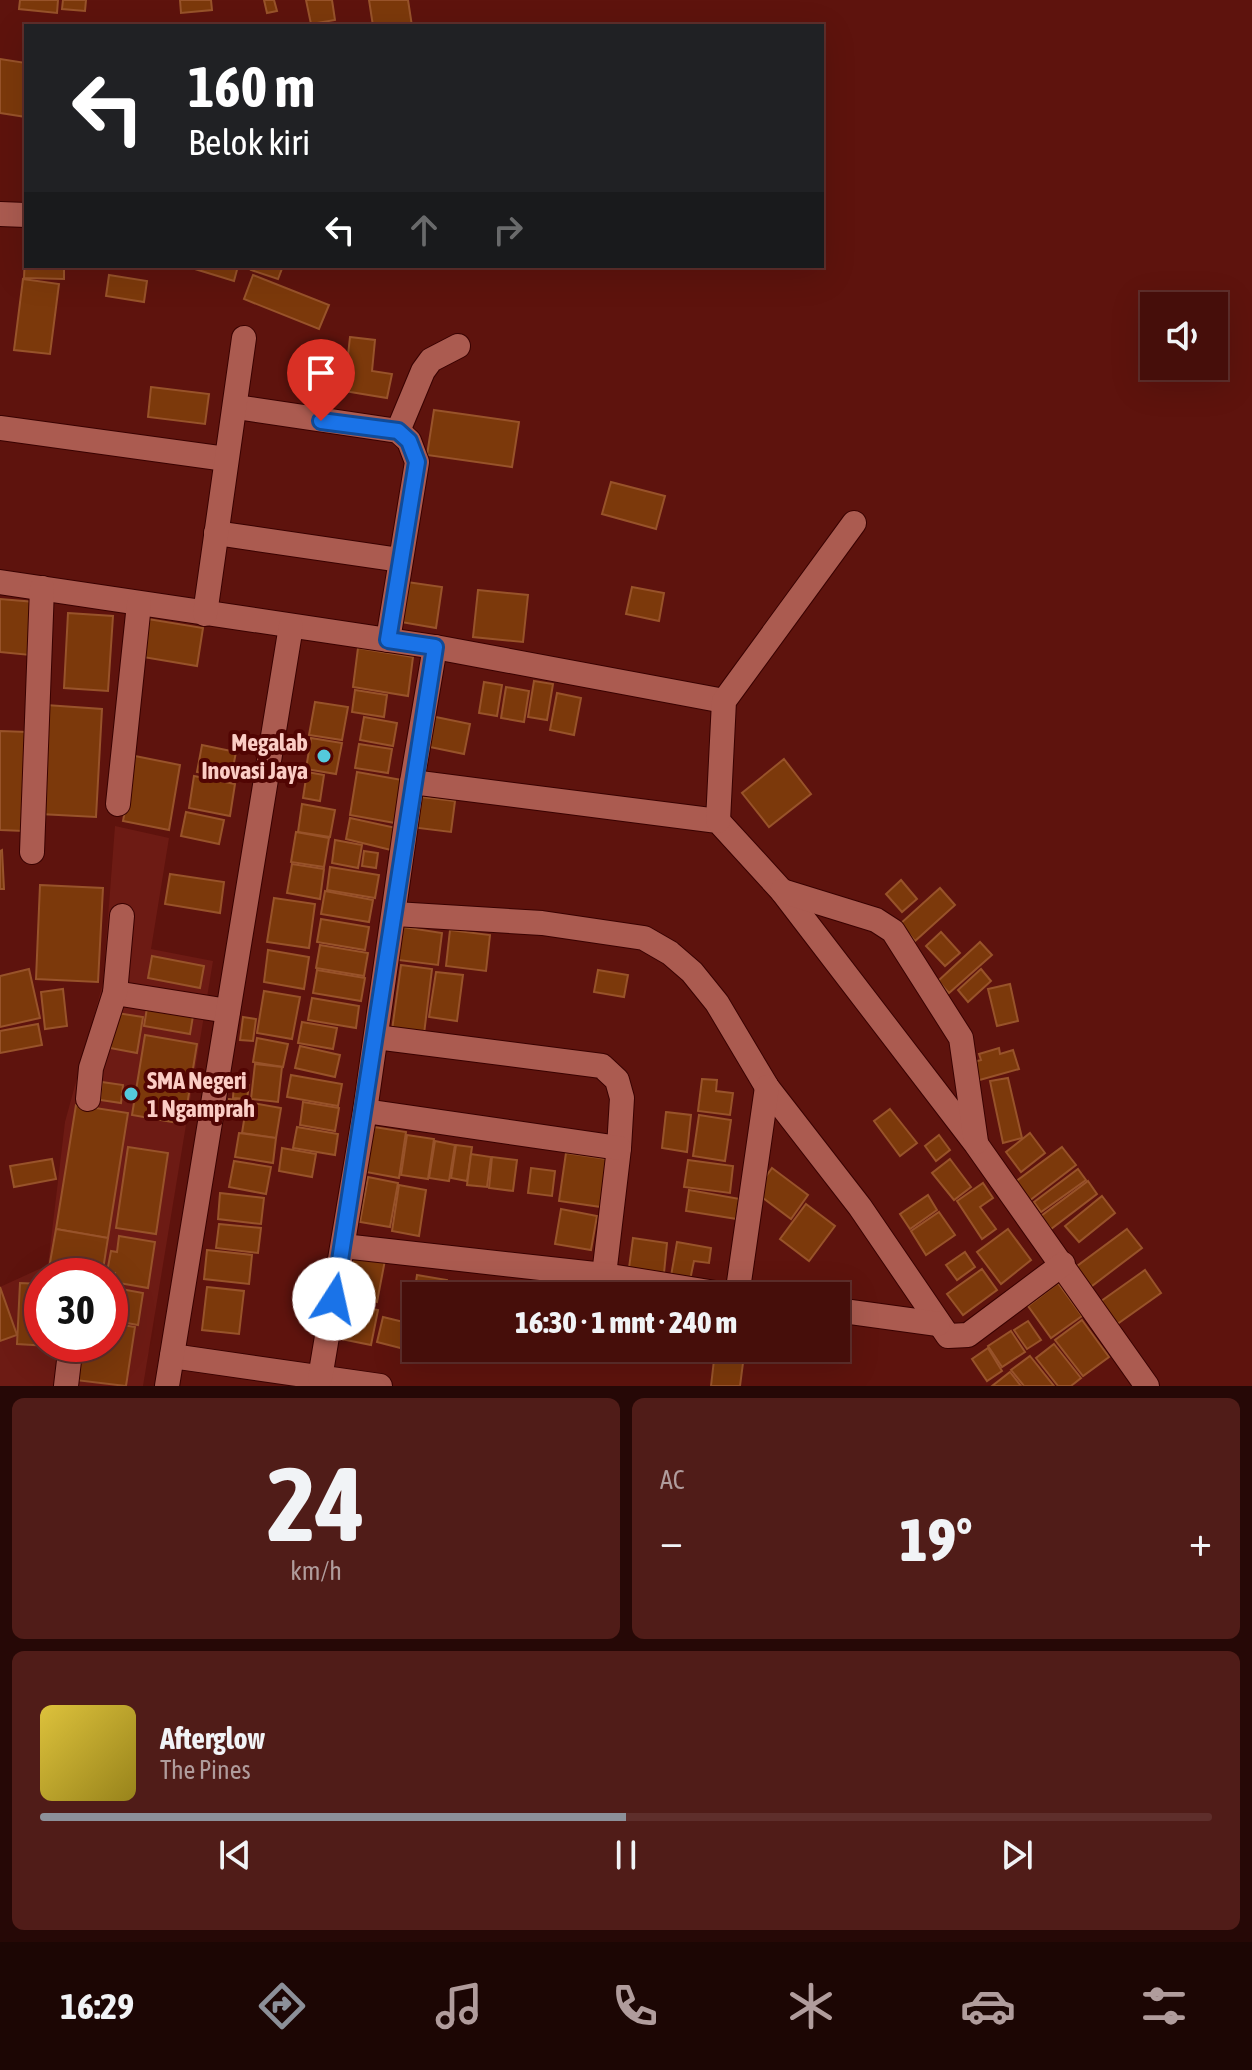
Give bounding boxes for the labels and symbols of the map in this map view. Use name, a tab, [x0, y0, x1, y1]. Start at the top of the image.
pin	[287, 339, 355, 421]
place label: Megalab Inovasi Jaya	[201, 729, 308, 784]
marker: Megalab Inovasi Jaya	[315, 747, 333, 765]
place label: SMA Negeri 1 Ngamprah	[147, 1067, 255, 1122]
marker: SMA Negeri 1 Ngamprah	[122, 1085, 140, 1103]
position arrow	[292, 1257, 376, 1341]
speed limit sign: 30	[24, 1258, 128, 1362]

